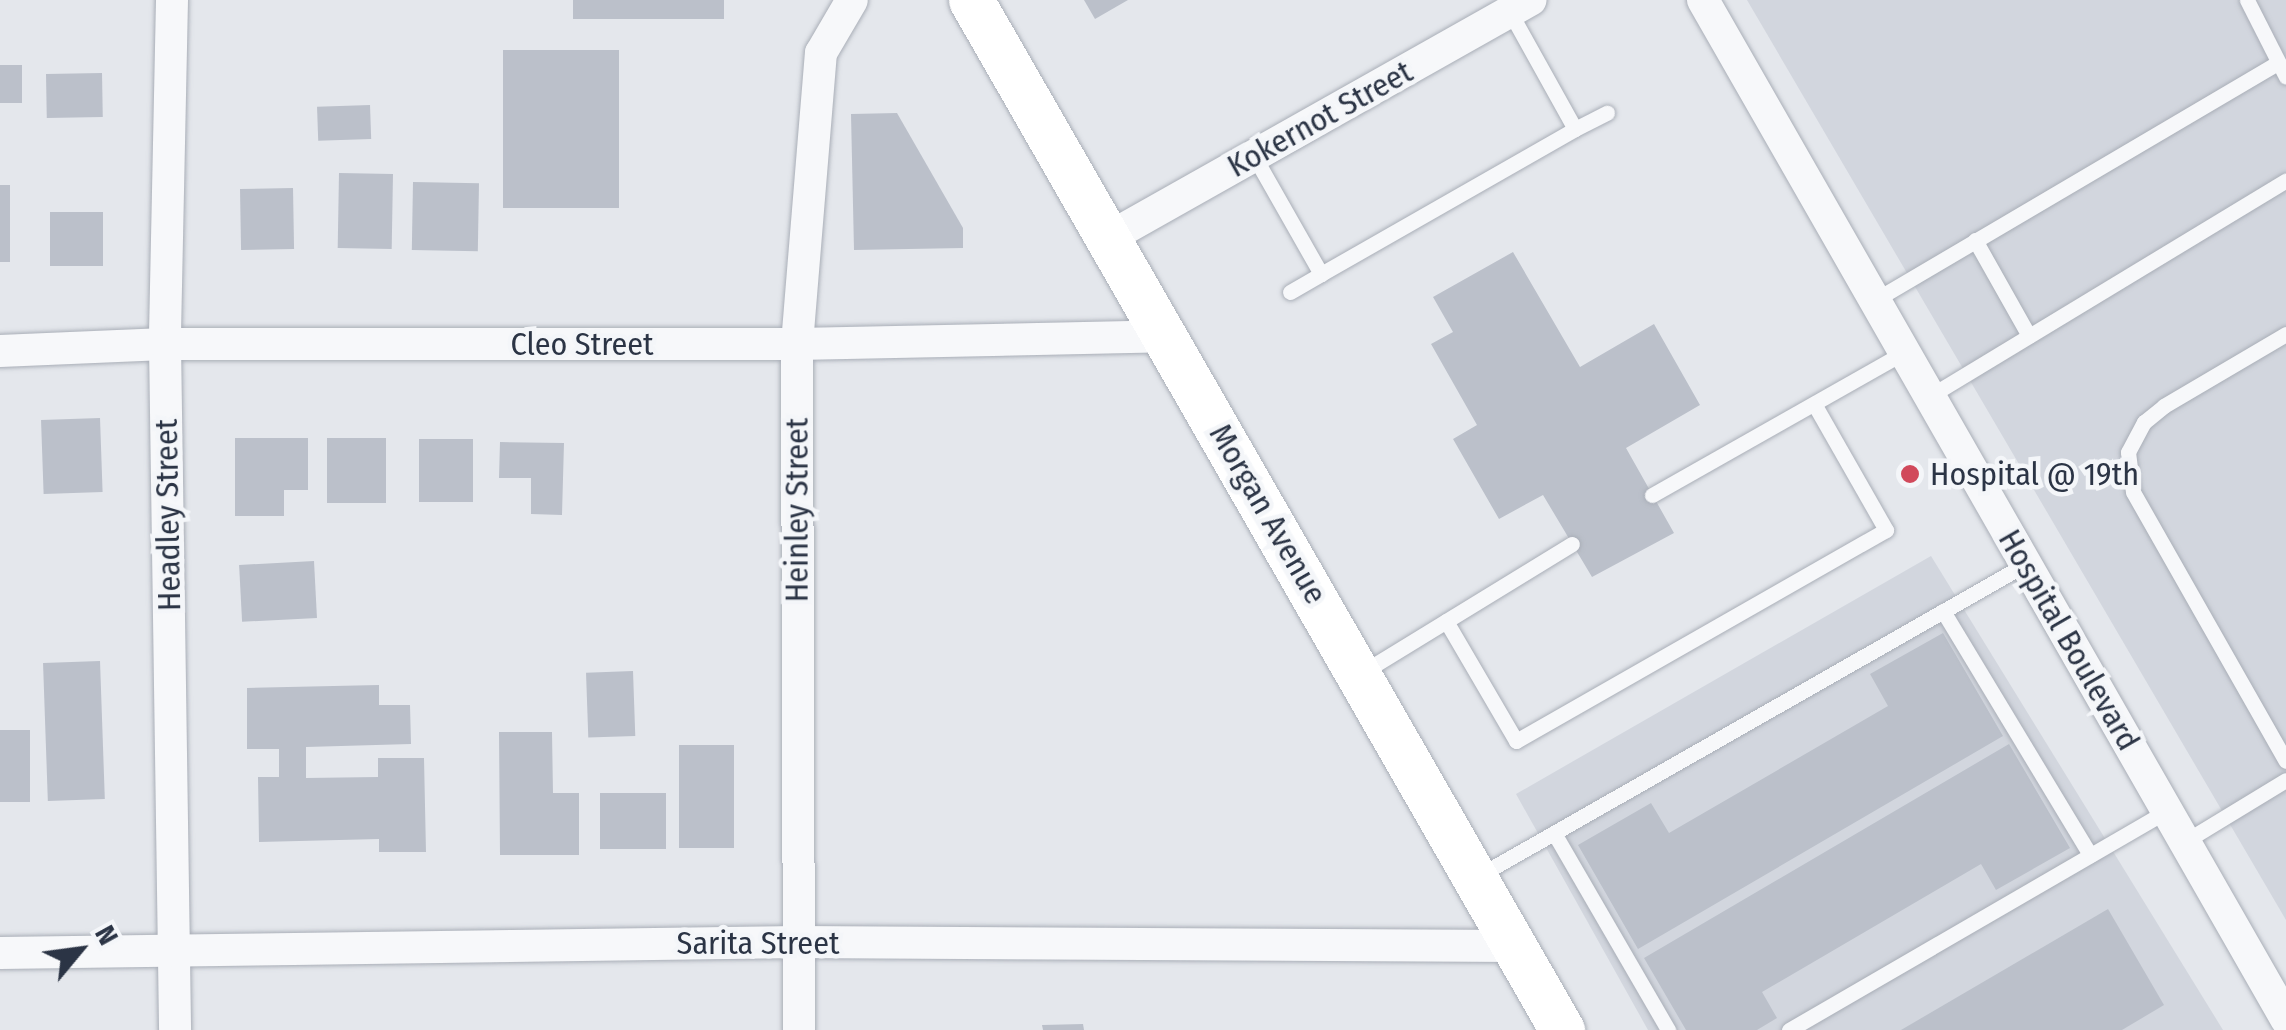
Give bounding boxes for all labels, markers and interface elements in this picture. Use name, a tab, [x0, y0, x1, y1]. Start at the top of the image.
street label: Kokernot Street	[1221, 52, 1419, 186]
street label: Cleo Street	[510, 325, 654, 363]
street label: Morgan Avenue	[1201, 417, 1335, 611]
street label: Heinley Street	[778, 418, 816, 602]
street label: Headley Street	[147, 419, 189, 611]
place label: Hospital @ 19th	[1930, 455, 2139, 493]
marker: Hospital @ 19th	[1899, 463, 1921, 485]
street label: Hospital Boulevard	[1990, 523, 2148, 757]
north arrow	[30, 900, 130, 1000]
text: N	[88, 920, 125, 951]
street label: Sarita Street	[677, 924, 839, 962]

